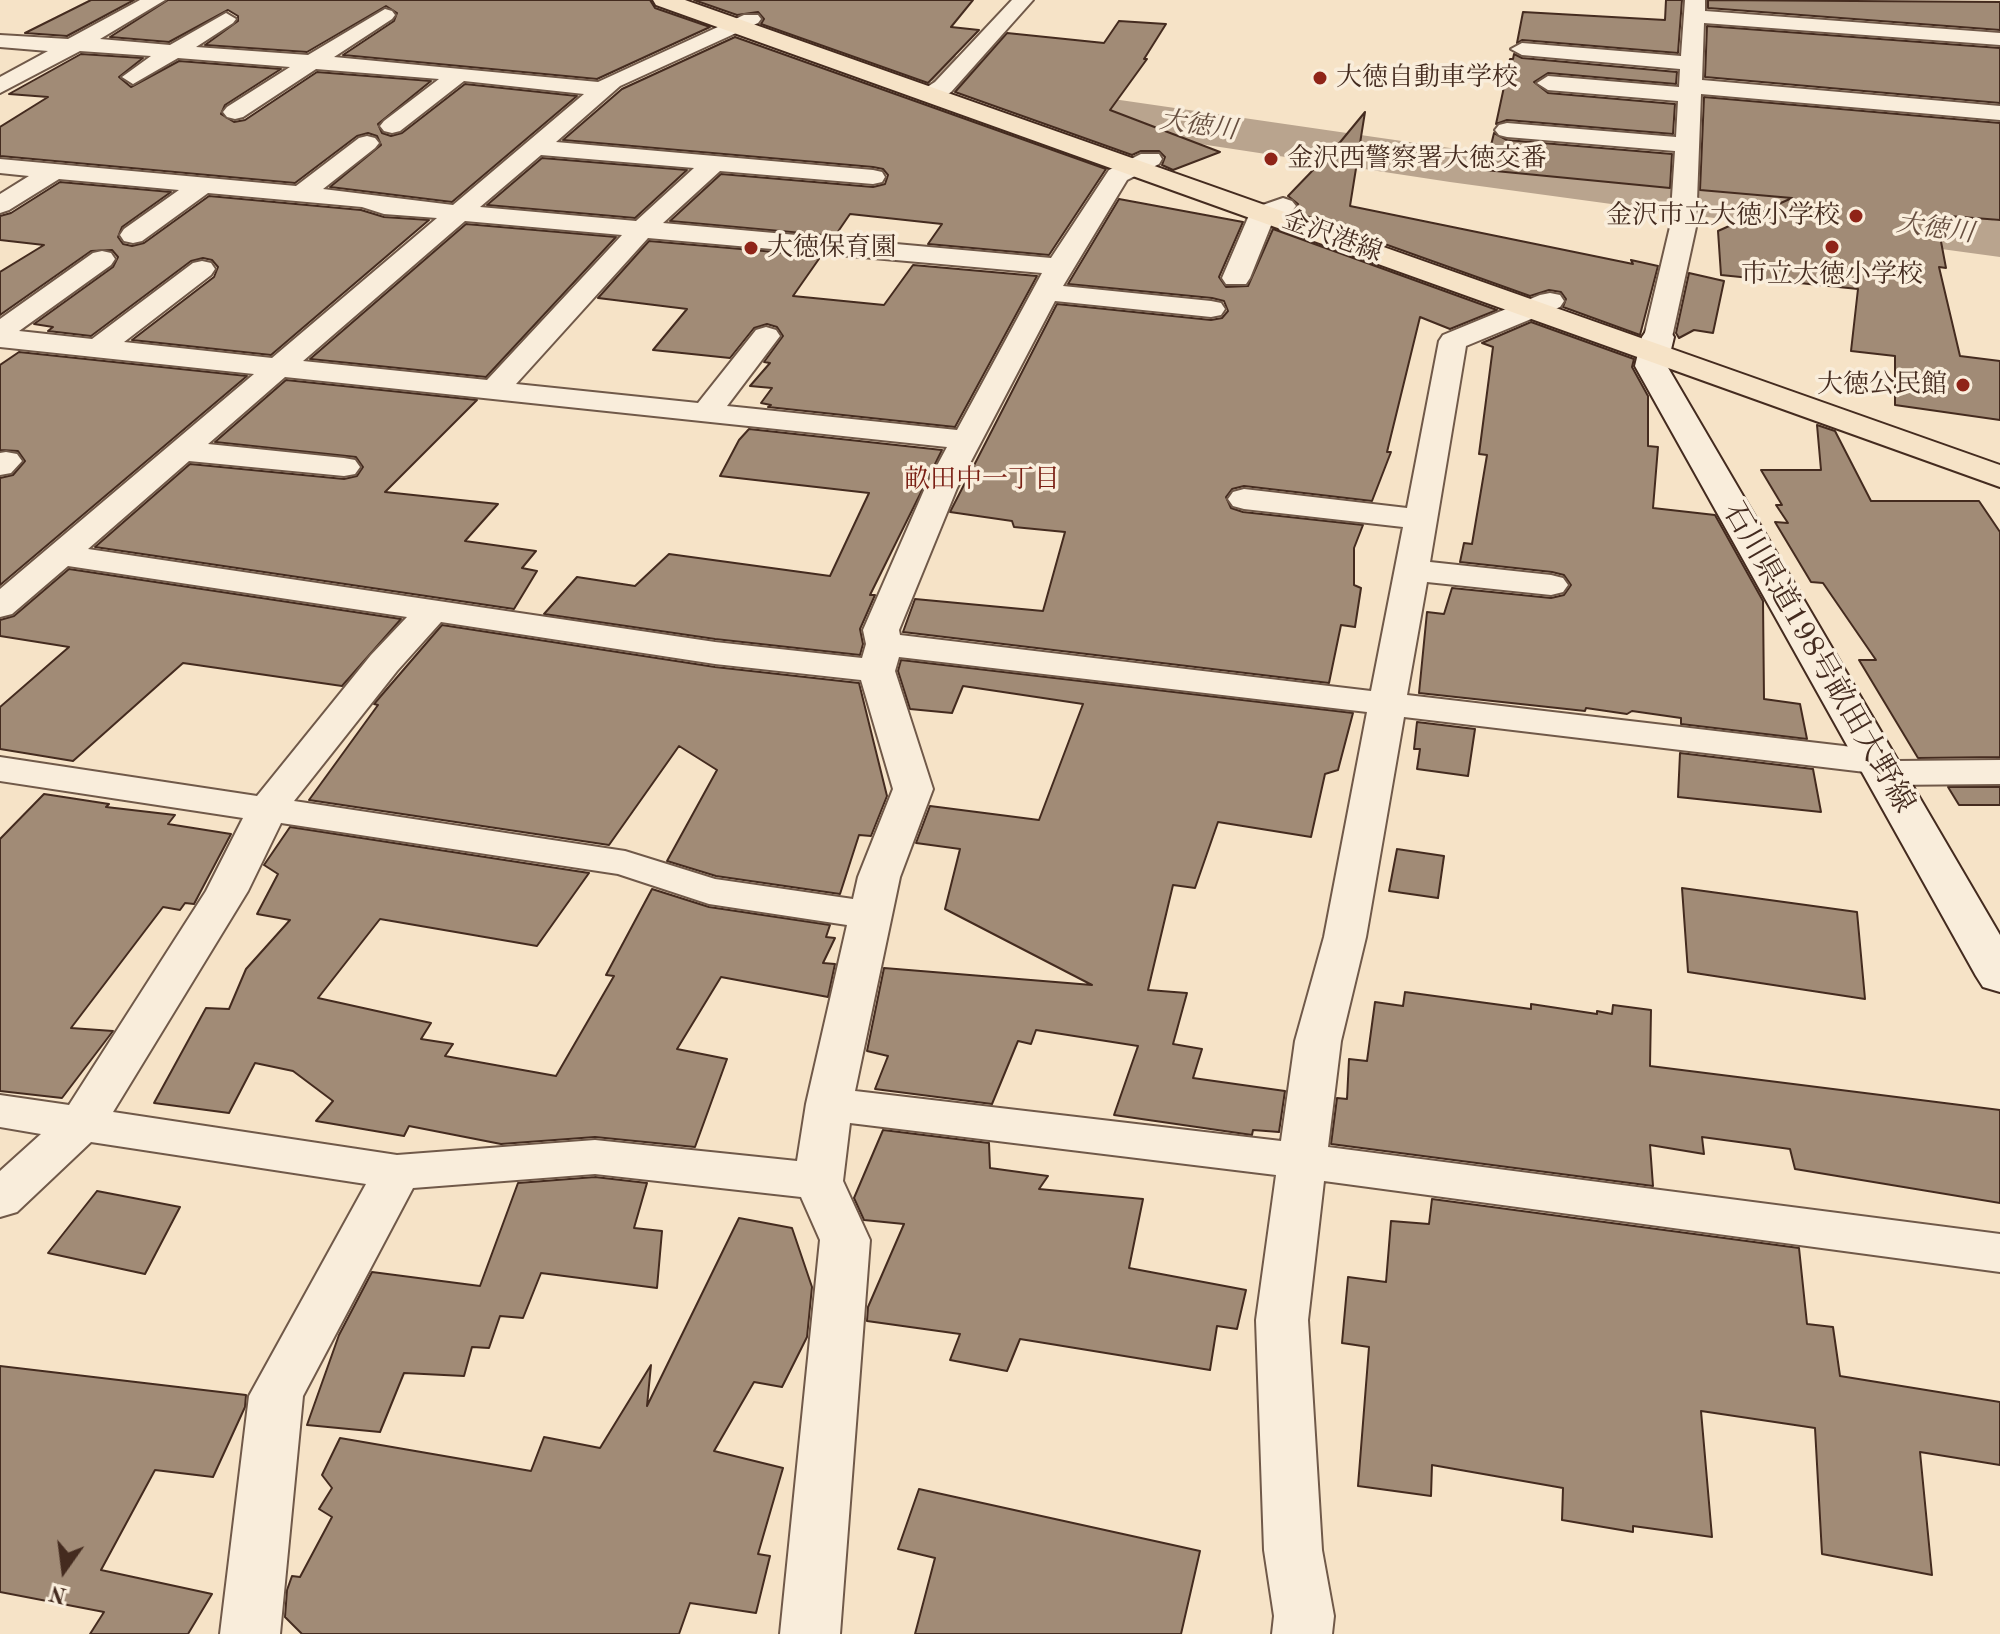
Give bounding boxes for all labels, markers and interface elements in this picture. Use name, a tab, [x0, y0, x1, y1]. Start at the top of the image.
place label: 大徳自動車学校	[1336, 62, 1518, 94]
marker: 大徳自動車学校	[1311, 69, 1329, 87]
water label: 大徳川	[1157, 105, 1239, 147]
place label: 金沢西警察署大徳交番	[1287, 143, 1547, 175]
marker: 金沢西警察署大徳交番	[1262, 150, 1280, 168]
place label: 金沢市立大徳小学校	[1606, 200, 1840, 232]
street label: 金沢港線	[1278, 205, 1386, 269]
marker: 金沢市立大徳小学校	[1847, 207, 1865, 225]
water label: 大徳川	[1894, 208, 1976, 250]
place label: 大徳保育園	[767, 232, 897, 264]
marker: 市立大徳小学校	[1823, 238, 1841, 256]
marker: 大徳保育園	[742, 239, 760, 257]
place label: 市立大徳小学校	[1741, 259, 1923, 291]
place label: 大徳公民館	[1817, 369, 1947, 401]
marker: 大徳公民館	[1954, 376, 1972, 394]
district label: 畝田中一丁目	[904, 464, 1060, 496]
street label: 石川県道198号畝田大野線	[1714, 496, 1922, 820]
north arrow	[24, 1530, 104, 1610]
text: N	[47, 1581, 69, 1606]

